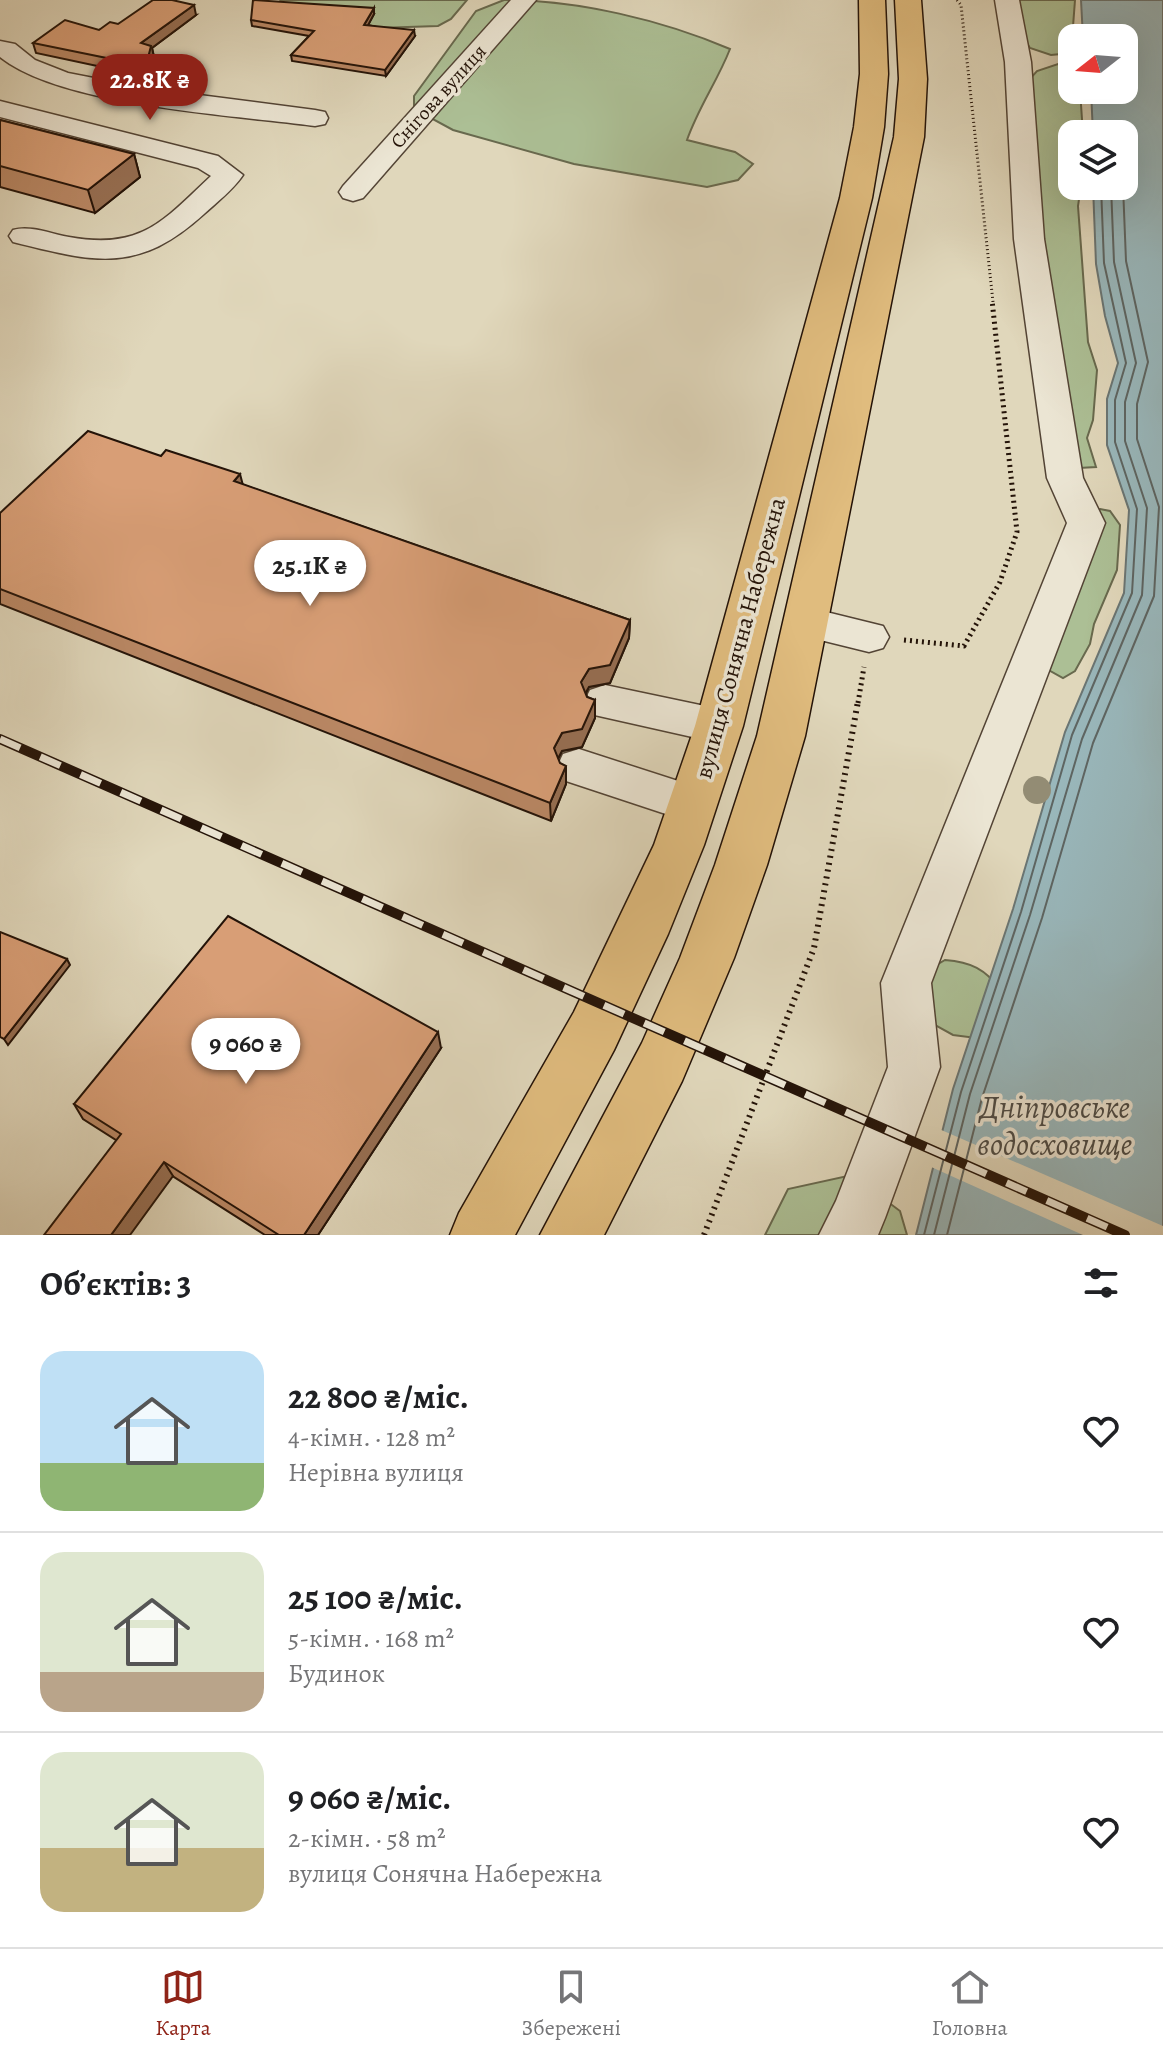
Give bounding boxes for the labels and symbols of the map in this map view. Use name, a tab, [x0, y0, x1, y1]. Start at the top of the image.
north arrow	[1058, 24, 1138, 104]
street label: Снігова вулиця	[384, 38, 492, 154]
pin: 22.8K ₴	[76, 54, 224, 122]
street label: вулиця Сонячна Набережна	[687, 494, 793, 782]
pin: 25.1K ₴	[236, 540, 384, 608]
pin: 9 060 ₴	[172, 1018, 320, 1086]
water label: Дніпровське водосховище	[978, 1085, 1132, 1166]

